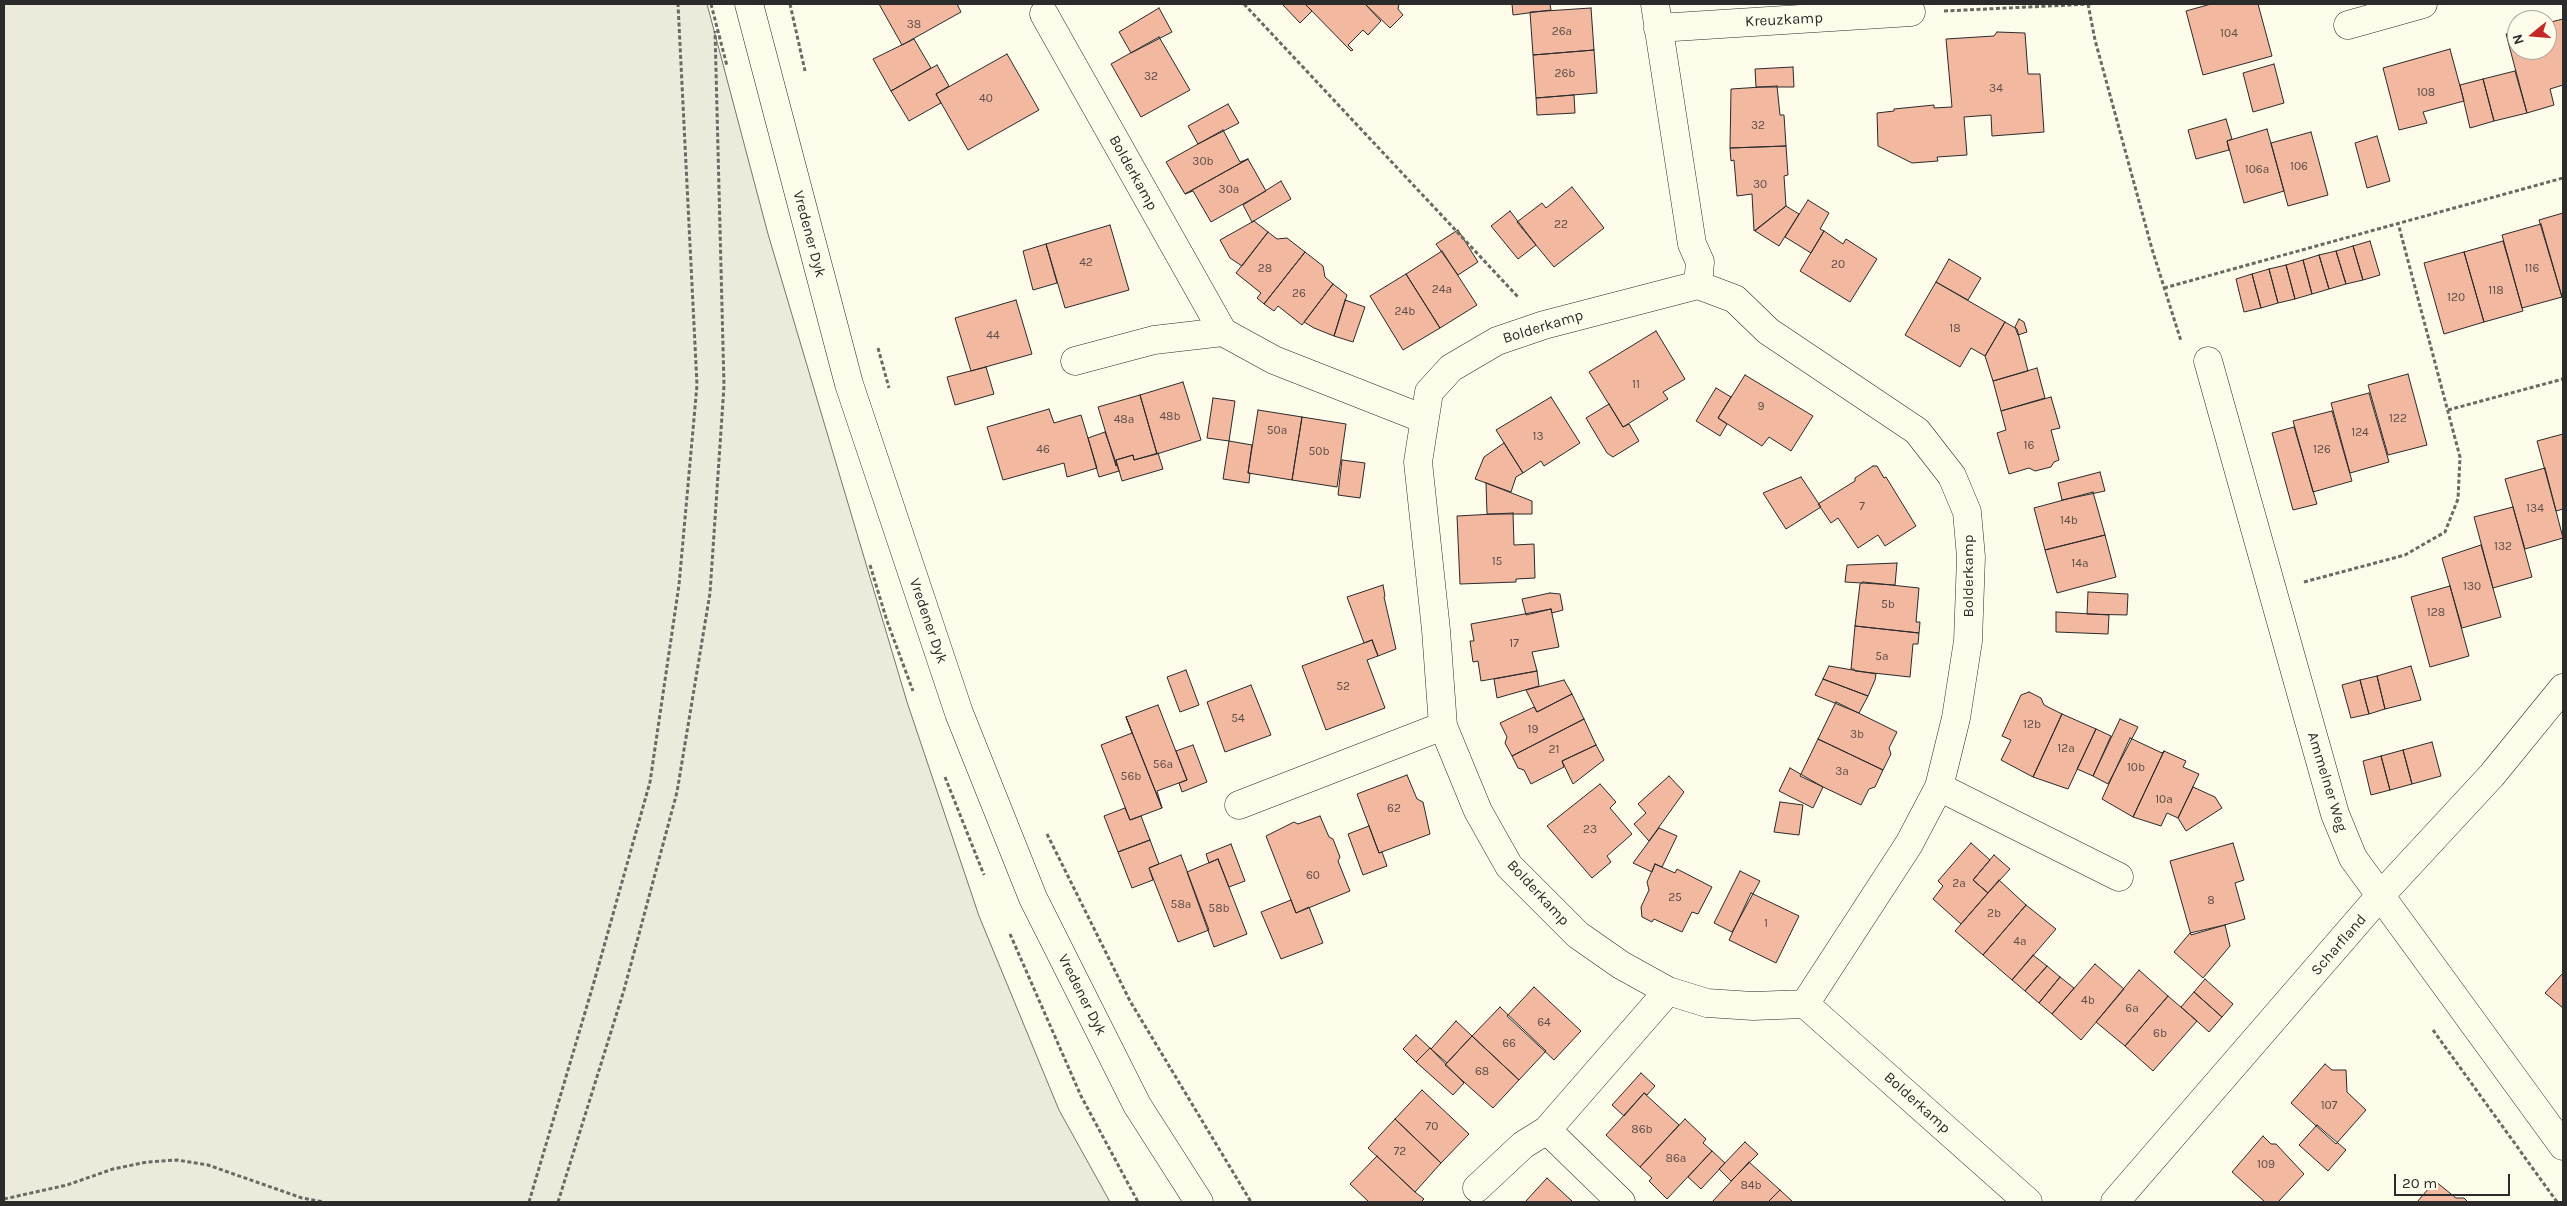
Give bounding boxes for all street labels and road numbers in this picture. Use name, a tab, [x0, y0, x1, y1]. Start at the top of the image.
street label: Kreuzkamp	[1745, 9, 1823, 31]
street label: Bolderkamp	[1105, 132, 1161, 214]
street label: Vredener Dyk	[789, 189, 829, 279]
street label: Bolderkamp	[1501, 306, 1585, 348]
street label: Bolderkamp	[1960, 534, 1978, 618]
street label: Vredener Dyk	[905, 576, 951, 666]
street label: Ammelner Weg	[2303, 730, 2351, 834]
street label: Bolderkamp	[1503, 856, 1573, 930]
street label: Scharfland	[2308, 911, 2370, 979]
street label: Vredener Dyk	[1054, 951, 1110, 1039]
street label: Bolderkamp	[1880, 1068, 1954, 1138]

